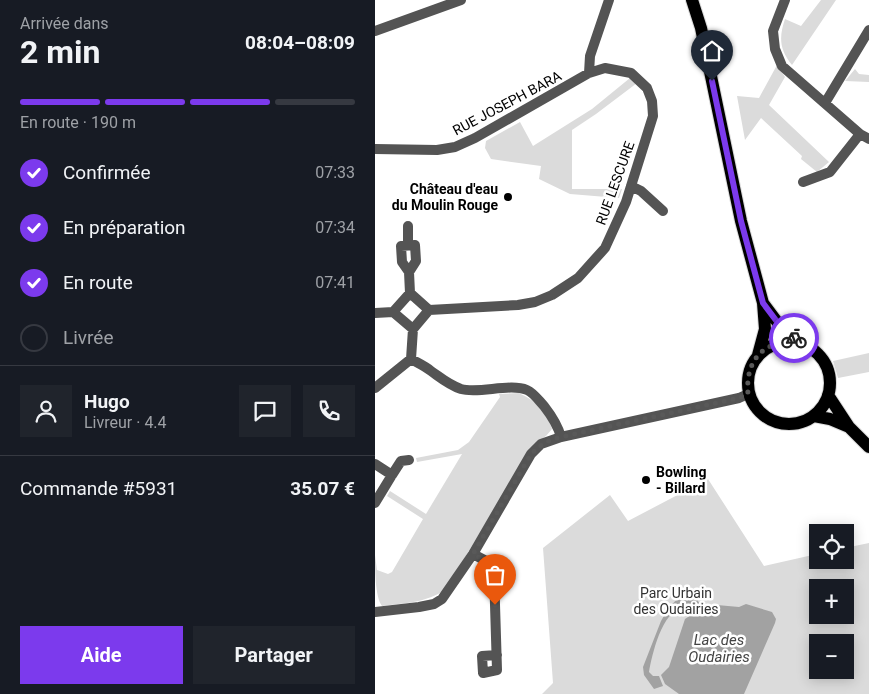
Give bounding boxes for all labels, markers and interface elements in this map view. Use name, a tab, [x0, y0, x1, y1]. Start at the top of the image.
text: Arrivée dans	[20, 14, 109, 33]
pin	[691, 30, 733, 81]
text: 08:04–08:09	[245, 31, 355, 54]
text: 2 min	[20, 33, 100, 71]
icon: home	[698, 37, 726, 65]
street label: RUE JOSEPH BARA	[450, 68, 564, 138]
text: En route · 190 m	[20, 113, 136, 132]
street label: RUE LESCURE	[592, 139, 638, 227]
icon: check	[20, 159, 48, 187]
text: Confirmée	[63, 161, 150, 184]
text: 07:33	[315, 163, 355, 182]
place label: Château d'eau du Moulin Rouge	[392, 181, 498, 213]
marker: Château d'eau du Moulin Rouge	[502, 191, 514, 203]
icon: check	[20, 214, 48, 242]
text: En préparation	[63, 216, 186, 239]
text: 07:34	[315, 218, 355, 237]
icon: check	[20, 269, 48, 297]
text: En route	[63, 271, 133, 294]
text: 07:41	[315, 273, 355, 292]
courier	[769, 313, 819, 363]
icon: bike	[780, 324, 808, 352]
text: Livrée	[63, 326, 113, 349]
button: person	[20, 385, 72, 437]
button: chat	[239, 385, 291, 437]
button: phone	[303, 385, 355, 437]
text: Hugo	[84, 390, 130, 413]
text: Livreur · 4.4	[84, 413, 167, 432]
place label: Bowling - Billard	[656, 464, 706, 496]
marker: Bowling - Billard	[640, 474, 652, 486]
text: Commande #5931	[20, 477, 177, 500]
text: 35.07 €	[290, 477, 355, 500]
map controls	[809, 524, 854, 679]
button: locate	[809, 524, 854, 569]
pin	[474, 554, 516, 605]
icon: bag	[481, 561, 509, 589]
button: +	[809, 579, 854, 624]
park label: Parc Urbain des Oudairies	[633, 585, 719, 617]
button: Aide	[20, 626, 183, 684]
button: Partager	[193, 626, 355, 684]
water label: Lac des Oudairies	[688, 631, 750, 666]
button: −	[809, 634, 854, 679]

